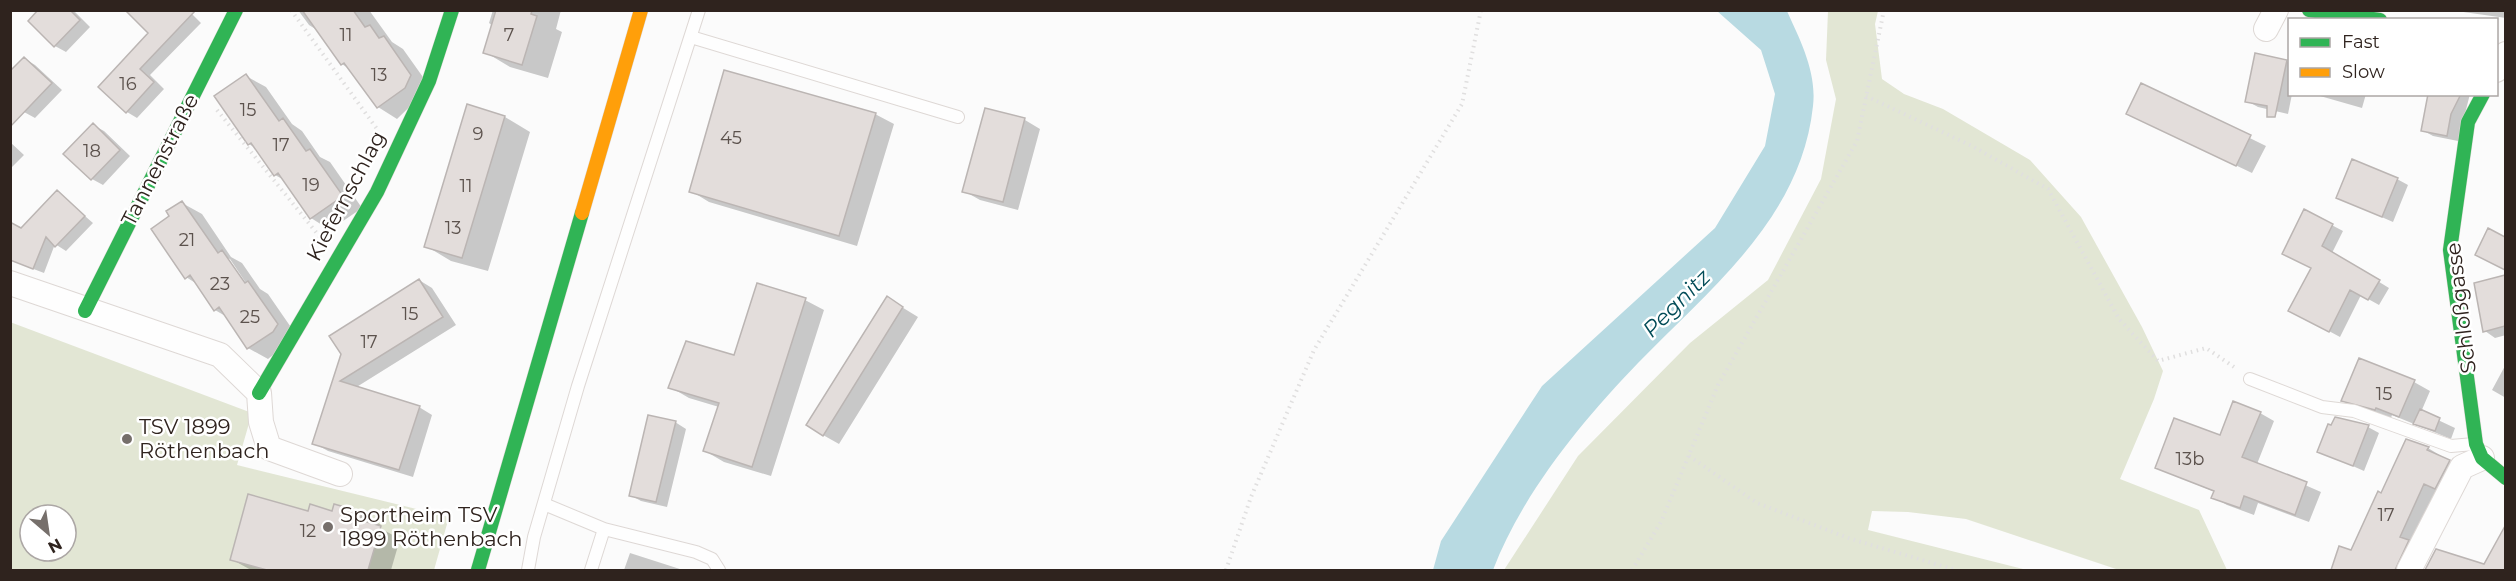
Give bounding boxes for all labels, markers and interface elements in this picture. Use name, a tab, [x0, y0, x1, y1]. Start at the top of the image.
legend	[2288, 18, 2498, 96]
house number: 11	[340, 24, 353, 46]
house number: 7	[504, 24, 514, 46]
text: Fast	[2342, 31, 2380, 53]
text: Slow	[2342, 61, 2385, 83]
house number: 13	[371, 64, 387, 86]
house number: 16	[119, 73, 137, 95]
street label: Tannenstraße	[116, 90, 204, 230]
house number: 15	[240, 99, 256, 121]
house number: 9	[473, 123, 484, 145]
street label: Kiefernschlag	[301, 126, 390, 265]
house number: 45	[720, 127, 742, 149]
house number: 17	[272, 134, 290, 156]
house number: 18	[83, 140, 101, 162]
house number: 19	[302, 174, 320, 196]
house number: 11	[460, 175, 473, 197]
house number: 13	[445, 217, 461, 239]
house number: 21	[179, 229, 195, 251]
street label: Schloßgasse	[2440, 241, 2481, 375]
water label: Pegnitz	[1637, 263, 1716, 343]
house number: 23	[210, 273, 230, 295]
house number: 15	[402, 303, 418, 325]
house number: 25	[240, 306, 260, 328]
house number: 17	[360, 331, 378, 353]
house number: 15	[2376, 383, 2392, 405]
place label: TSV 1899 Röthenbach	[139, 414, 269, 463]
marker: TSV 1899 Röthenbach	[120, 432, 134, 446]
house number: 13b	[2176, 448, 2204, 470]
place label: Sportheim TSV 1899 Röthenbach	[340, 502, 522, 551]
north arrow	[18, 503, 78, 563]
house number: 17	[2377, 504, 2395, 526]
house number: 12	[300, 520, 316, 542]
marker: Sportheim TSV 1899 Röthenbach	[321, 520, 335, 534]
text: N	[45, 534, 65, 557]

